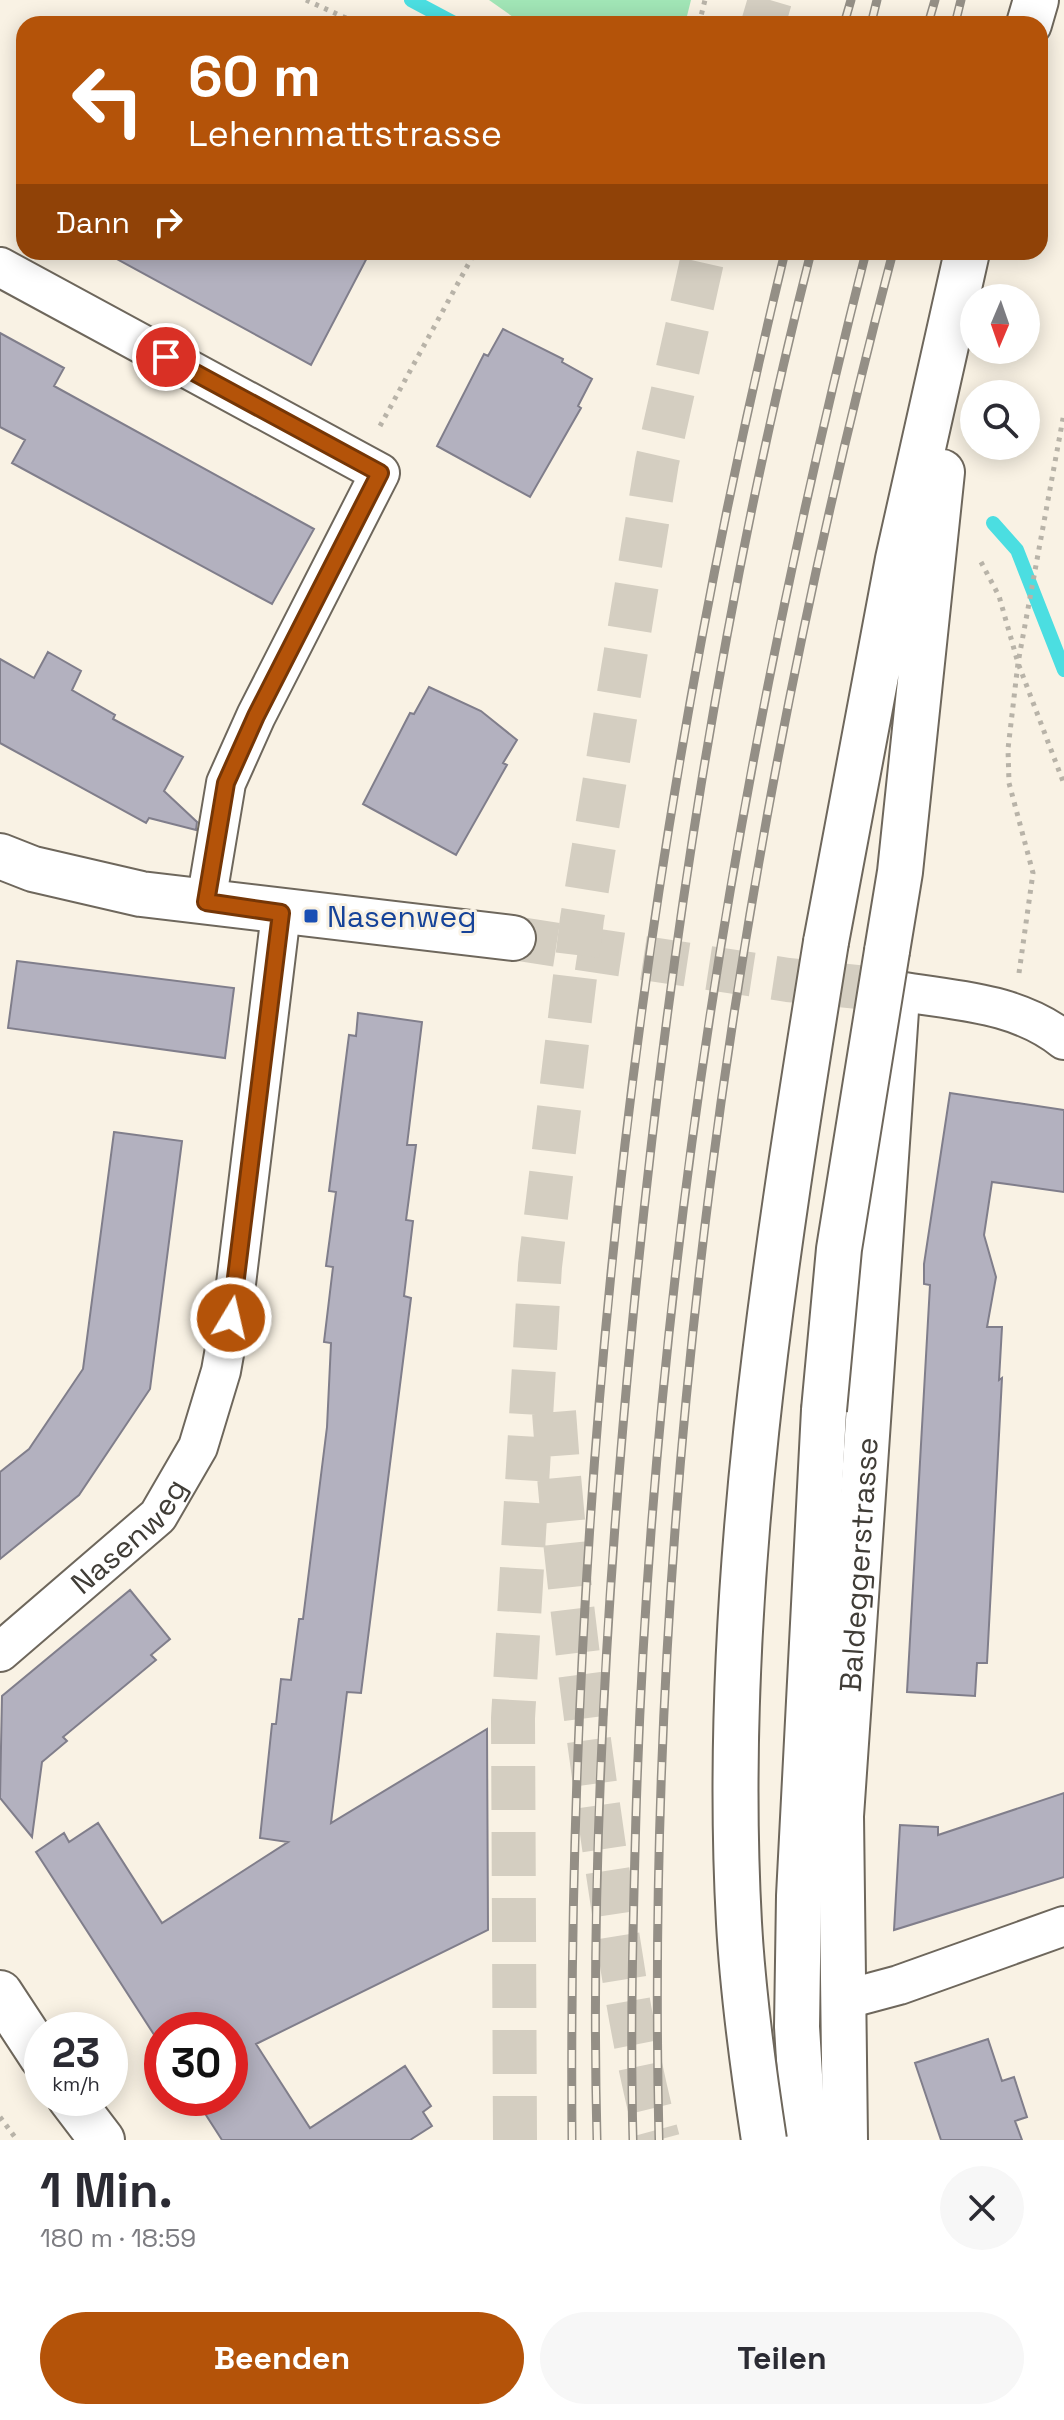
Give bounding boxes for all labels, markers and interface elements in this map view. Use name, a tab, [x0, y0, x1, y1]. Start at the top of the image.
text: 60 m	[188, 41, 321, 112]
icon: left	[56, 48, 160, 152]
text: Lehenmattstrasse	[188, 111, 502, 157]
icon: right	[146, 200, 190, 244]
text: Dann	[56, 203, 130, 242]
north arrow	[960, 284, 1040, 364]
map controls	[960, 284, 1040, 460]
pin	[132, 323, 200, 391]
icon: arrive	[144, 335, 188, 379]
button: search	[960, 380, 1040, 460]
place label: Nasenweg	[327, 897, 477, 936]
marker: Nasenweg	[302, 907, 320, 925]
position arrow	[189, 1276, 273, 1360]
street label: Baldeggerstrasse	[830, 1436, 886, 1693]
street label: Nasenweg	[62, 1471, 195, 1602]
speed limit sign: 30	[144, 2012, 248, 2116]
text: 23	[52, 2028, 100, 2079]
text: km/h	[52, 2071, 100, 2097]
text: 1 Min.	[40, 2160, 173, 2221]
button: close	[940, 2166, 1024, 2250]
text: 180 m · 18:59	[40, 2221, 196, 2255]
button: Beenden	[40, 2312, 524, 2404]
button: Teilen	[540, 2312, 1024, 2404]

